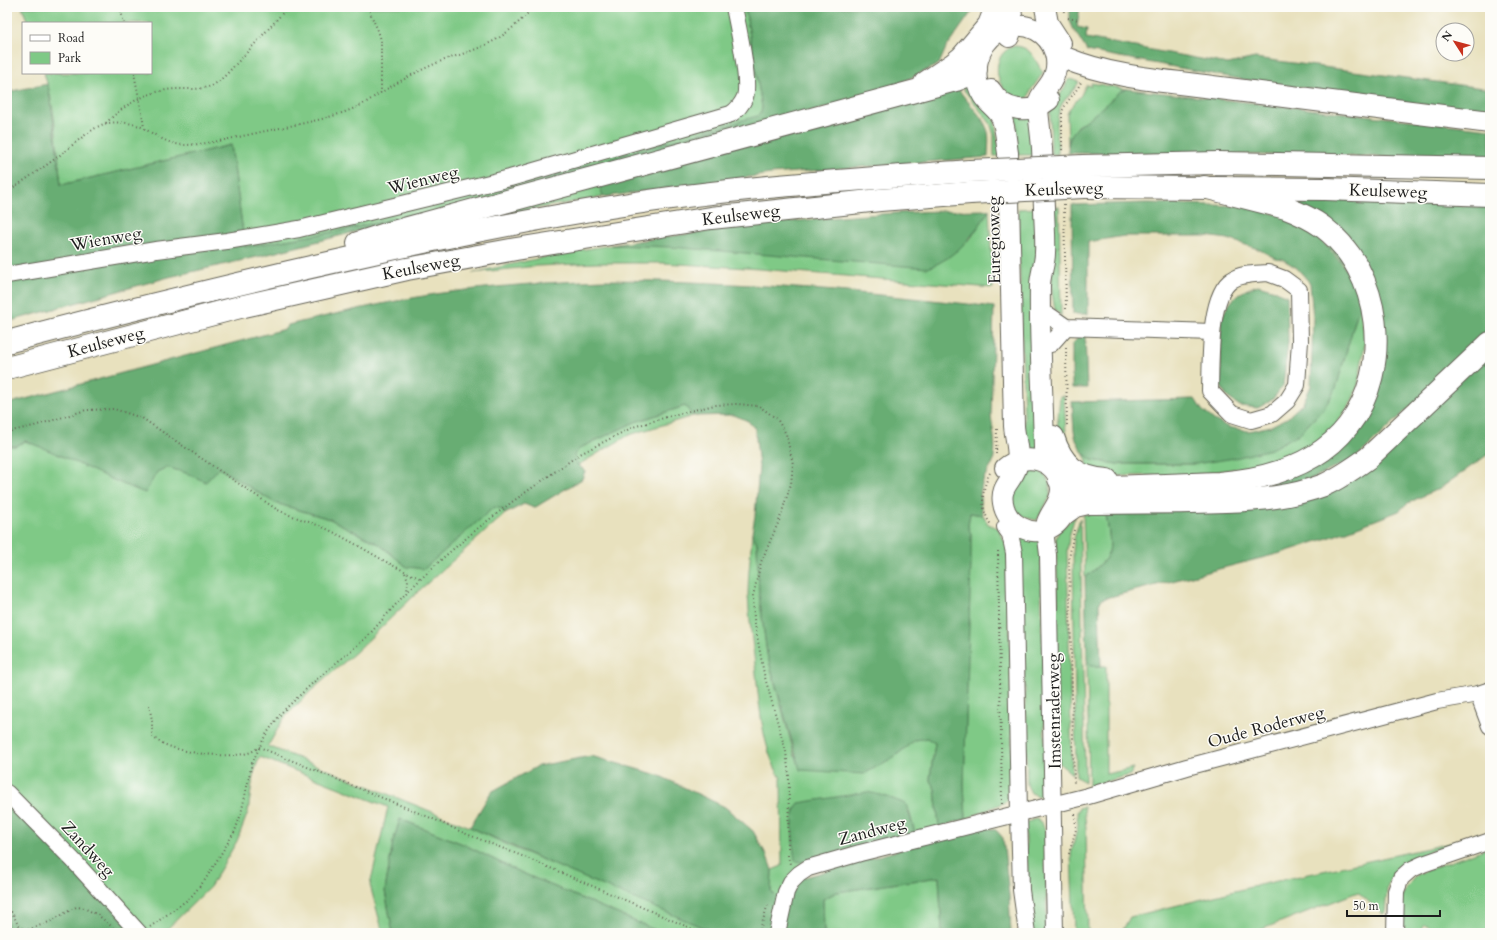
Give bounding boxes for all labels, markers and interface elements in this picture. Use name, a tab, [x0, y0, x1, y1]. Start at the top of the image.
legend	[22, 22, 152, 74]
north arrow	[1435, 22, 1475, 62]
text: N	[1438, 28, 1456, 45]
text: Road	[58, 30, 85, 46]
text: Park	[58, 50, 82, 66]
street label: Wienweg	[384, 160, 461, 200]
street label: Keulseweg	[1024, 176, 1104, 202]
street label: Keulseweg	[1348, 178, 1428, 204]
street label: Euregioweg	[982, 195, 1006, 284]
street label: Keulseweg	[701, 199, 782, 231]
street label: Wienweg	[68, 221, 144, 257]
street label: Keulseweg	[380, 248, 462, 286]
street label: Keulseweg	[65, 321, 147, 363]
street label: Imstenraderweg	[1041, 652, 1067, 769]
street label: Oude Roderweg	[1205, 700, 1327, 754]
street label: Zandweg	[836, 811, 909, 851]
street label: Zandweg	[56, 816, 120, 882]
scale bar	[1347, 892, 1440, 918]
text: 50 m	[1353, 898, 1380, 914]

